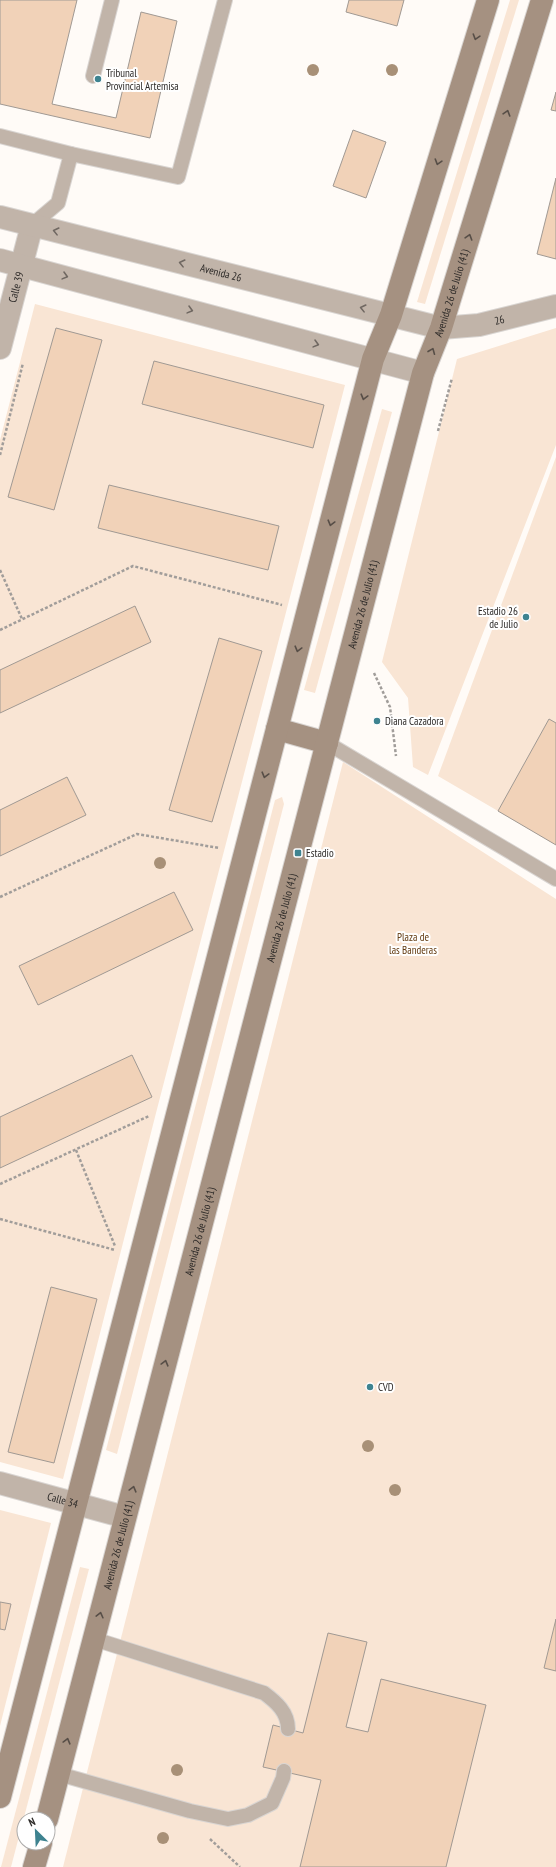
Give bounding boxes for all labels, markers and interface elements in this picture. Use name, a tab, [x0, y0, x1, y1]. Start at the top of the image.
one-way arrow	[472, 34, 481, 41]
place label: Tribunal Provincial Artemisa	[106, 66, 179, 93]
marker: Tribunal Provincial Artemisa	[93, 74, 103, 84]
one-way arrow	[502, 110, 511, 117]
one-way arrow	[434, 158, 443, 165]
one-way arrow	[53, 228, 59, 236]
one-way arrow	[464, 234, 473, 241]
street label: Avenida 26 de Julio (41)	[431, 247, 472, 339]
one-way arrow	[179, 259, 186, 268]
street label: Avenida 26	[199, 261, 243, 285]
street label: Calle 39	[5, 270, 27, 304]
one-way arrow	[62, 272, 68, 280]
one-way arrow	[360, 304, 367, 313]
one-way arrow	[187, 305, 194, 314]
street label: 26	[493, 312, 506, 328]
one-way arrow	[312, 339, 319, 348]
one-way arrow	[427, 347, 435, 355]
one-way arrow	[360, 394, 368, 400]
one-way arrow	[327, 519, 336, 526]
street label: Avenida 26 de Julio (41)	[345, 558, 381, 650]
place label: Estadio 26 de Julio	[478, 604, 518, 631]
marker: Estadio 26 de Julio	[521, 612, 531, 622]
one-way arrow	[295, 646, 303, 652]
place label: Diana Cazadora	[385, 714, 444, 728]
marker: Diana Cazadora	[372, 716, 382, 726]
one-way arrow	[262, 771, 270, 778]
place label: Estadio	[306, 846, 334, 860]
marker: Estadio	[293, 848, 303, 858]
street label: Avenida 26 de Julio (41)	[263, 872, 300, 964]
park label: Plaza de las Banderas	[389, 930, 437, 957]
street label: Avenida 26 de Julio (41)	[182, 1185, 218, 1277]
one-way arrow	[161, 1360, 169, 1366]
place label: CVD	[378, 1380, 394, 1394]
marker: CVD	[365, 1382, 375, 1392]
one-way arrow	[128, 1486, 136, 1492]
street label: Calle 34	[46, 1489, 80, 1511]
street label: Avenida 26 de Julio (41)	[100, 1499, 137, 1591]
one-way arrow	[95, 1612, 104, 1619]
one-way arrow	[62, 1737, 71, 1744]
north arrow	[16, 1811, 56, 1851]
text: N	[26, 1814, 38, 1829]

